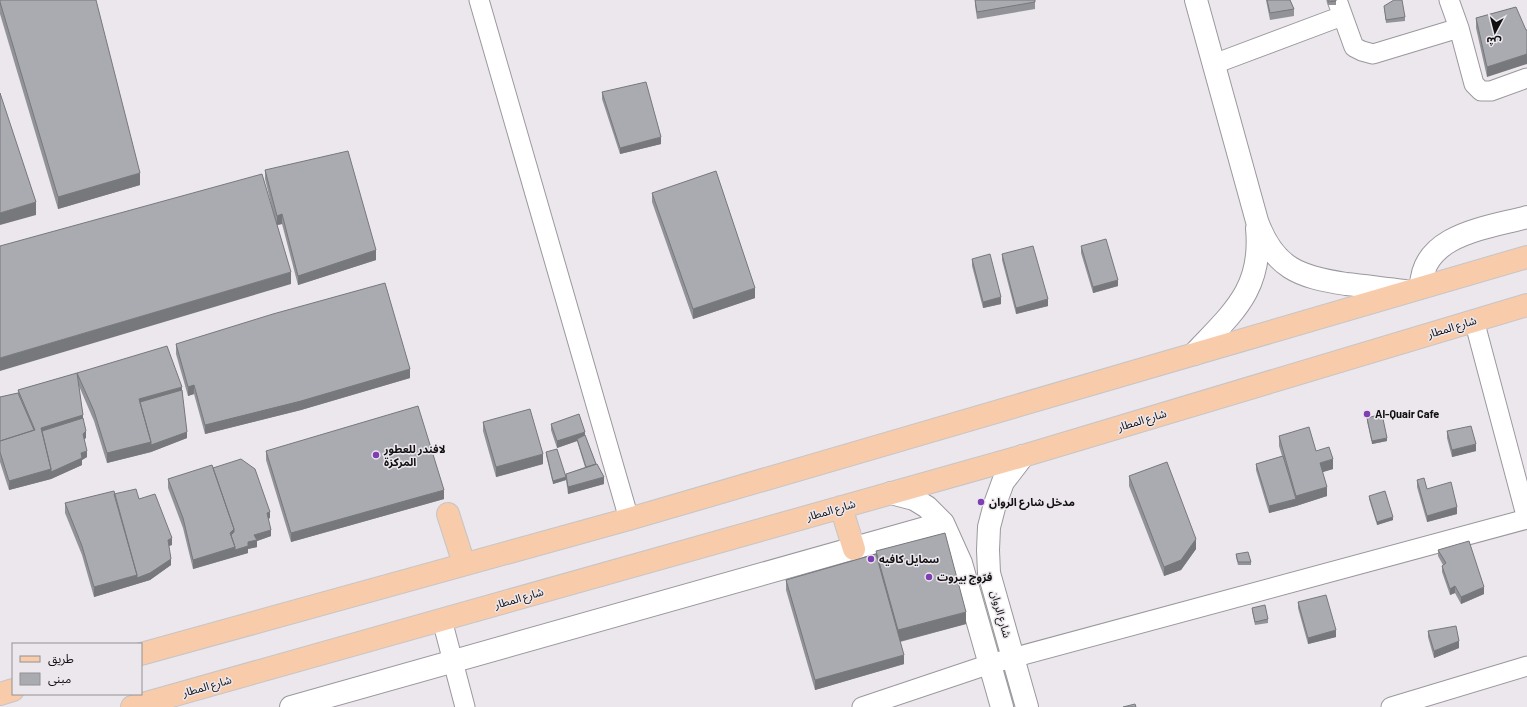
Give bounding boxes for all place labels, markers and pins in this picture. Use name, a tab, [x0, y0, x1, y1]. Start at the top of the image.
place label: Al-Quair Cafe	[1375, 407, 1439, 420]
marker: Al-Quair Cafe	[1362, 409, 1372, 419]
place label: لافندر للعطور المركزة	[383, 442, 446, 469]
marker: لافندر للعطور المركزة	[371, 450, 381, 460]
place label: مدخل شارع الروان	[989, 495, 1075, 510]
marker: مدخل شارع الروان	[976, 497, 986, 507]
place label: سمايل كافيه	[879, 552, 939, 566]
marker: سمايل كافيه	[866, 554, 876, 564]
place label: فرّوج بيروت	[937, 570, 993, 585]
marker: فرّوج بيروت	[924, 572, 934, 582]

